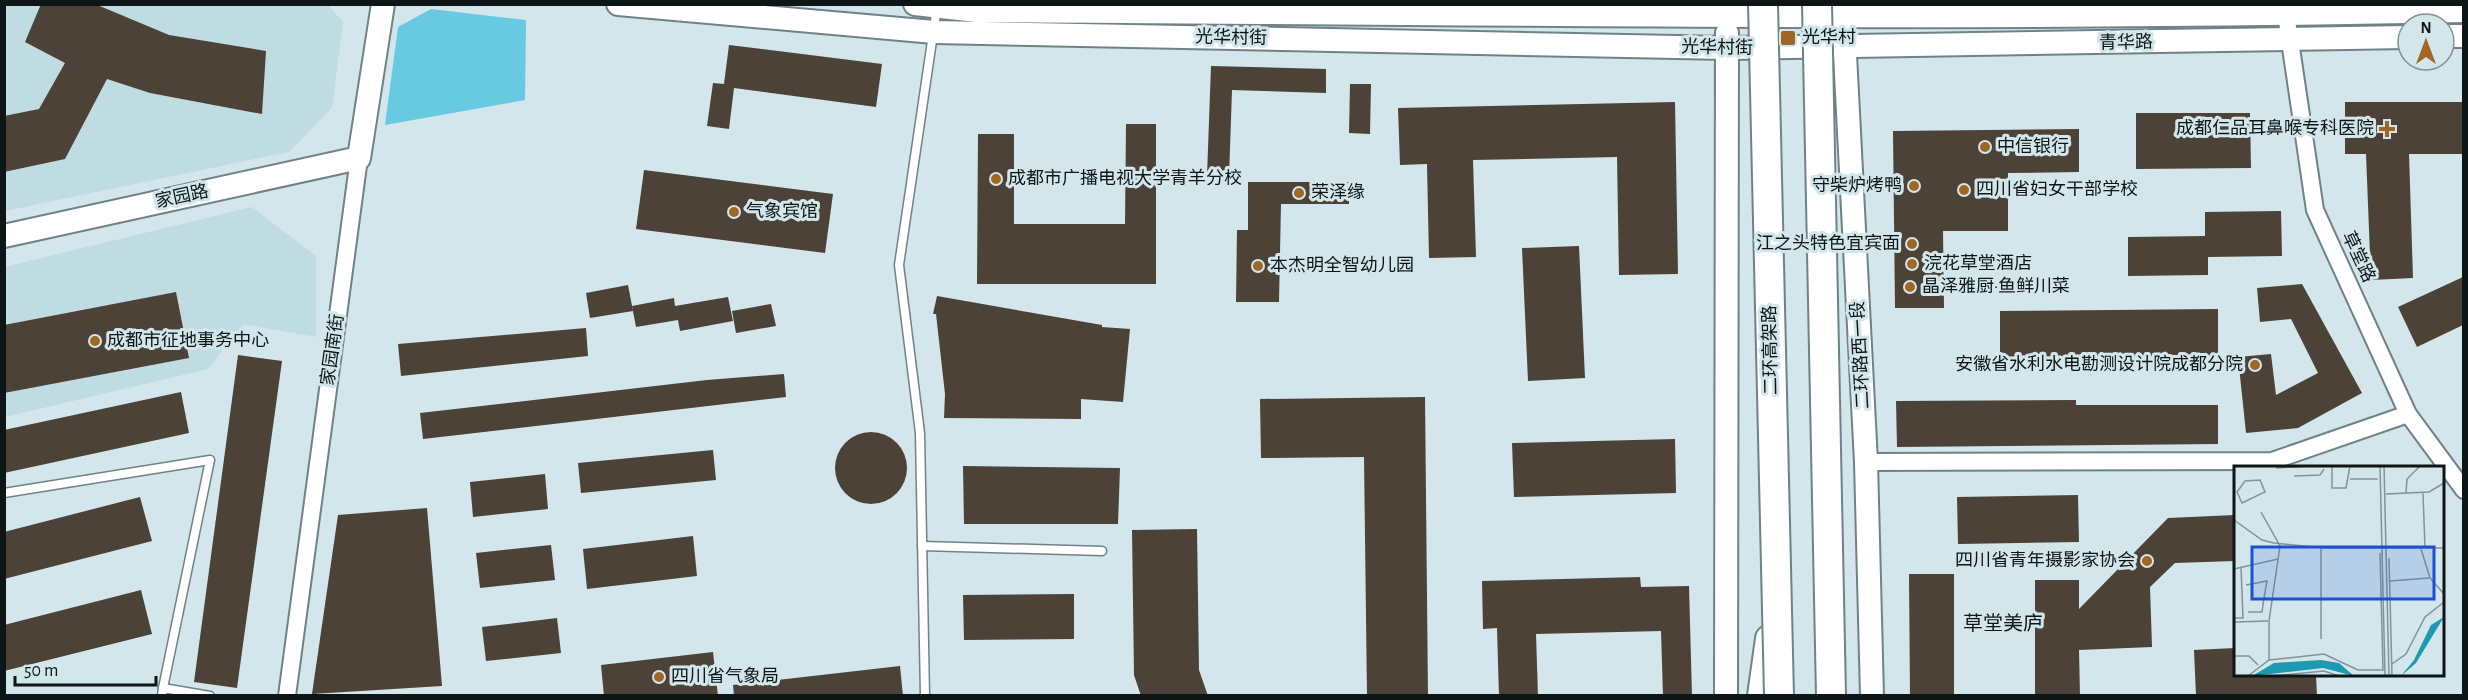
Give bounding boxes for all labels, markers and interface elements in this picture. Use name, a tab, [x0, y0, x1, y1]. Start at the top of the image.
north arrow	[2396, 12, 2456, 72]
text: N	[2420, 20, 2432, 36]
street label: 光华村街	[1195, 26, 1267, 48]
place label: 光华村	[1802, 27, 1856, 47]
marker: 光华村	[1779, 29, 1797, 47]
street label: 青华路	[2099, 32, 2153, 52]
street label: 光华村街	[1681, 36, 1753, 58]
place label: 成都仁品耳鼻喉专科医院	[2176, 118, 2374, 138]
marker: 成都仁品耳鼻喉专科医院	[2378, 120, 2396, 138]
place label: 中信银行	[1997, 136, 2069, 156]
marker: 中信银行	[1978, 140, 1992, 154]
place label: 成都市广播电视大学青羊分校	[1008, 168, 1242, 188]
marker: 成都市广播电视大学青羊分校	[989, 172, 1003, 186]
place label: 守柴炉烤鸭	[1812, 175, 1902, 195]
marker: 守柴炉烤鸭	[1907, 179, 1921, 193]
place label: 四川省妇女干部学校	[1976, 179, 2138, 199]
street label: 家园路	[153, 181, 210, 211]
place label: 荣泽缘	[1311, 182, 1365, 202]
marker: 四川省妇女干部学校	[1957, 183, 1971, 197]
marker: 荣泽缘	[1292, 186, 1306, 200]
place label: 气象宾馆	[746, 201, 818, 221]
marker: 气象宾馆	[727, 205, 741, 219]
street label: 草堂路	[2338, 228, 2379, 285]
place label: 江之头特色宜宾面	[1756, 233, 1900, 253]
marker: 江之头特色宜宾面	[1905, 237, 1919, 251]
place label: 浣花草堂酒店	[1924, 253, 2032, 273]
place label: 本杰明全智幼儿园	[1270, 255, 1414, 275]
marker: 浣花草堂酒店	[1905, 257, 1919, 271]
marker: 本杰明全智幼儿园	[1251, 259, 1265, 273]
place label: 晶泽雅厨·鱼鲜川菜	[1922, 276, 2070, 296]
marker: 晶泽雅厨·鱼鲜川菜	[1903, 280, 1917, 294]
street label: 二环路西一段	[1847, 301, 1873, 410]
street label: 二环高架路	[1759, 305, 1781, 395]
street label: 家园南街	[317, 313, 347, 387]
place label: 成都市征地事务中心	[107, 330, 269, 350]
marker: 成都市征地事务中心	[88, 334, 102, 348]
place label: 安徽省水利水电勘测设计院成都分院	[1955, 354, 2243, 374]
marker: 安徽省水利水电勘测设计院成都分院	[2248, 358, 2262, 372]
inset map	[2234, 466, 2444, 676]
place label: 四川省青年摄影家协会	[1955, 550, 2135, 570]
marker: 四川省青年摄影家协会	[2140, 554, 2154, 568]
district label: 草堂美庐	[1963, 613, 2043, 634]
scale bar	[15, 649, 156, 687]
text: 50 m	[24, 662, 58, 680]
place label: 四川省气象局	[671, 666, 779, 686]
marker: 四川省气象局	[652, 670, 666, 684]

